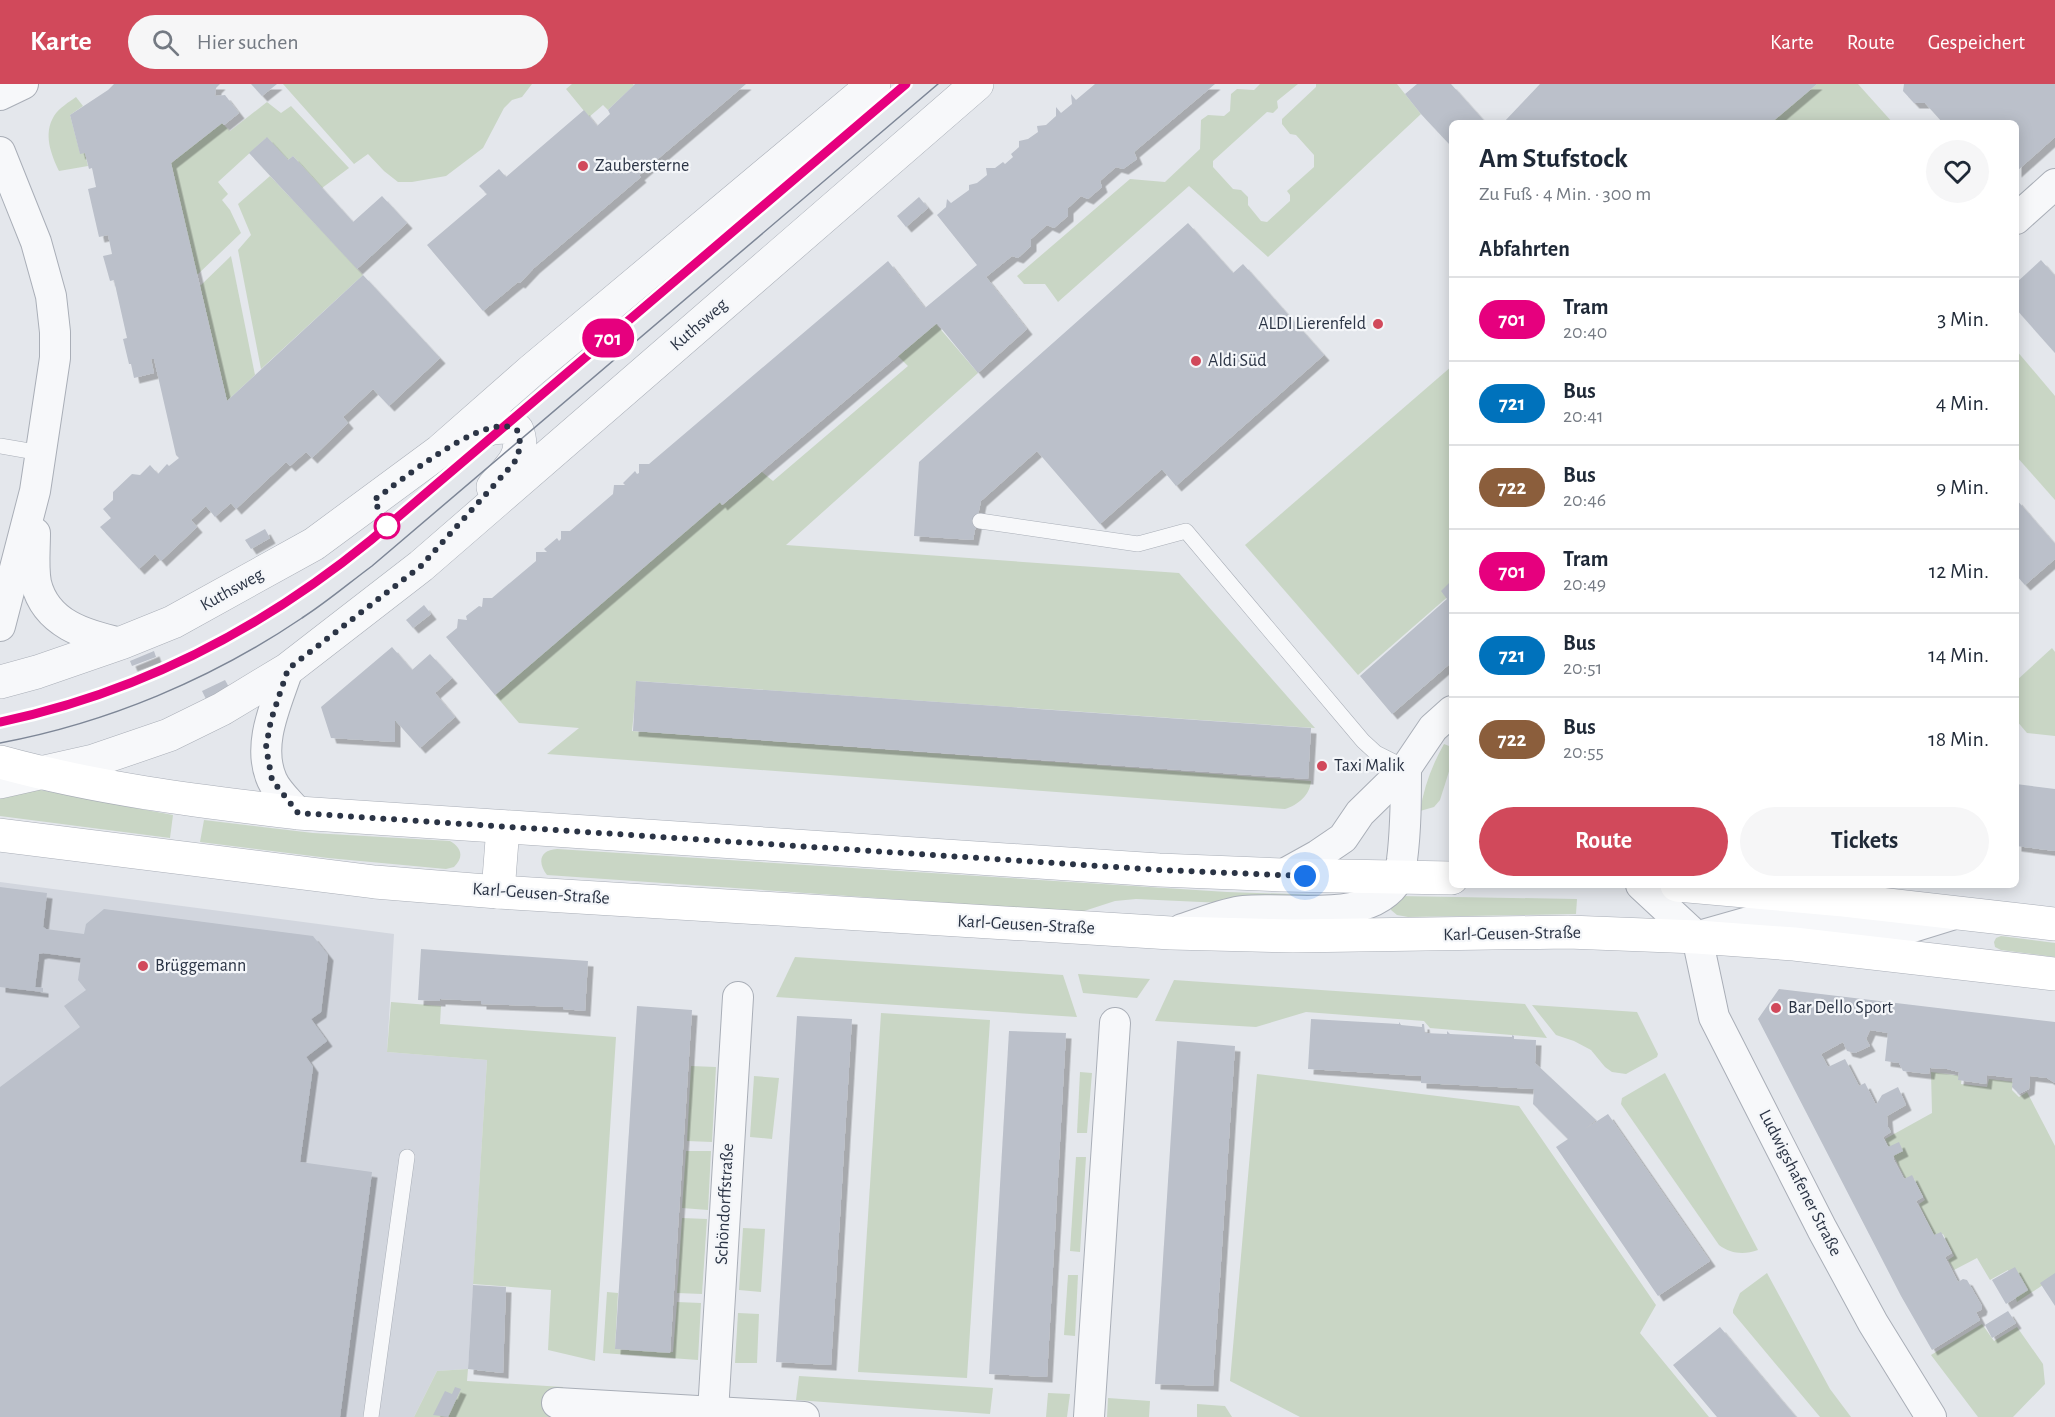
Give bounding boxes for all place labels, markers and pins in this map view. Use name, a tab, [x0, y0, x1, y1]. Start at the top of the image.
place label: Zaubersterne	[595, 157, 689, 175]
marker: Zaubersterne	[576, 159, 590, 173]
place label: ALDI Lierenfeld	[1258, 315, 1366, 333]
marker: ALDI Lierenfeld	[1371, 317, 1385, 331]
place label: Aldi Süd	[1208, 352, 1266, 370]
marker: Aldi Süd	[1189, 354, 1203, 368]
unlabelled marker	[374, 513, 400, 539]
place label: Taxi Malik	[1334, 757, 1405, 775]
marker: Taxi Malik	[1315, 759, 1329, 773]
place label: Brüggemann	[155, 957, 246, 975]
marker: Brüggemann	[136, 959, 150, 973]
place label: Bar Dello Sport	[1788, 999, 1893, 1017]
marker: Bar Dello Sport	[1769, 1001, 1783, 1015]

